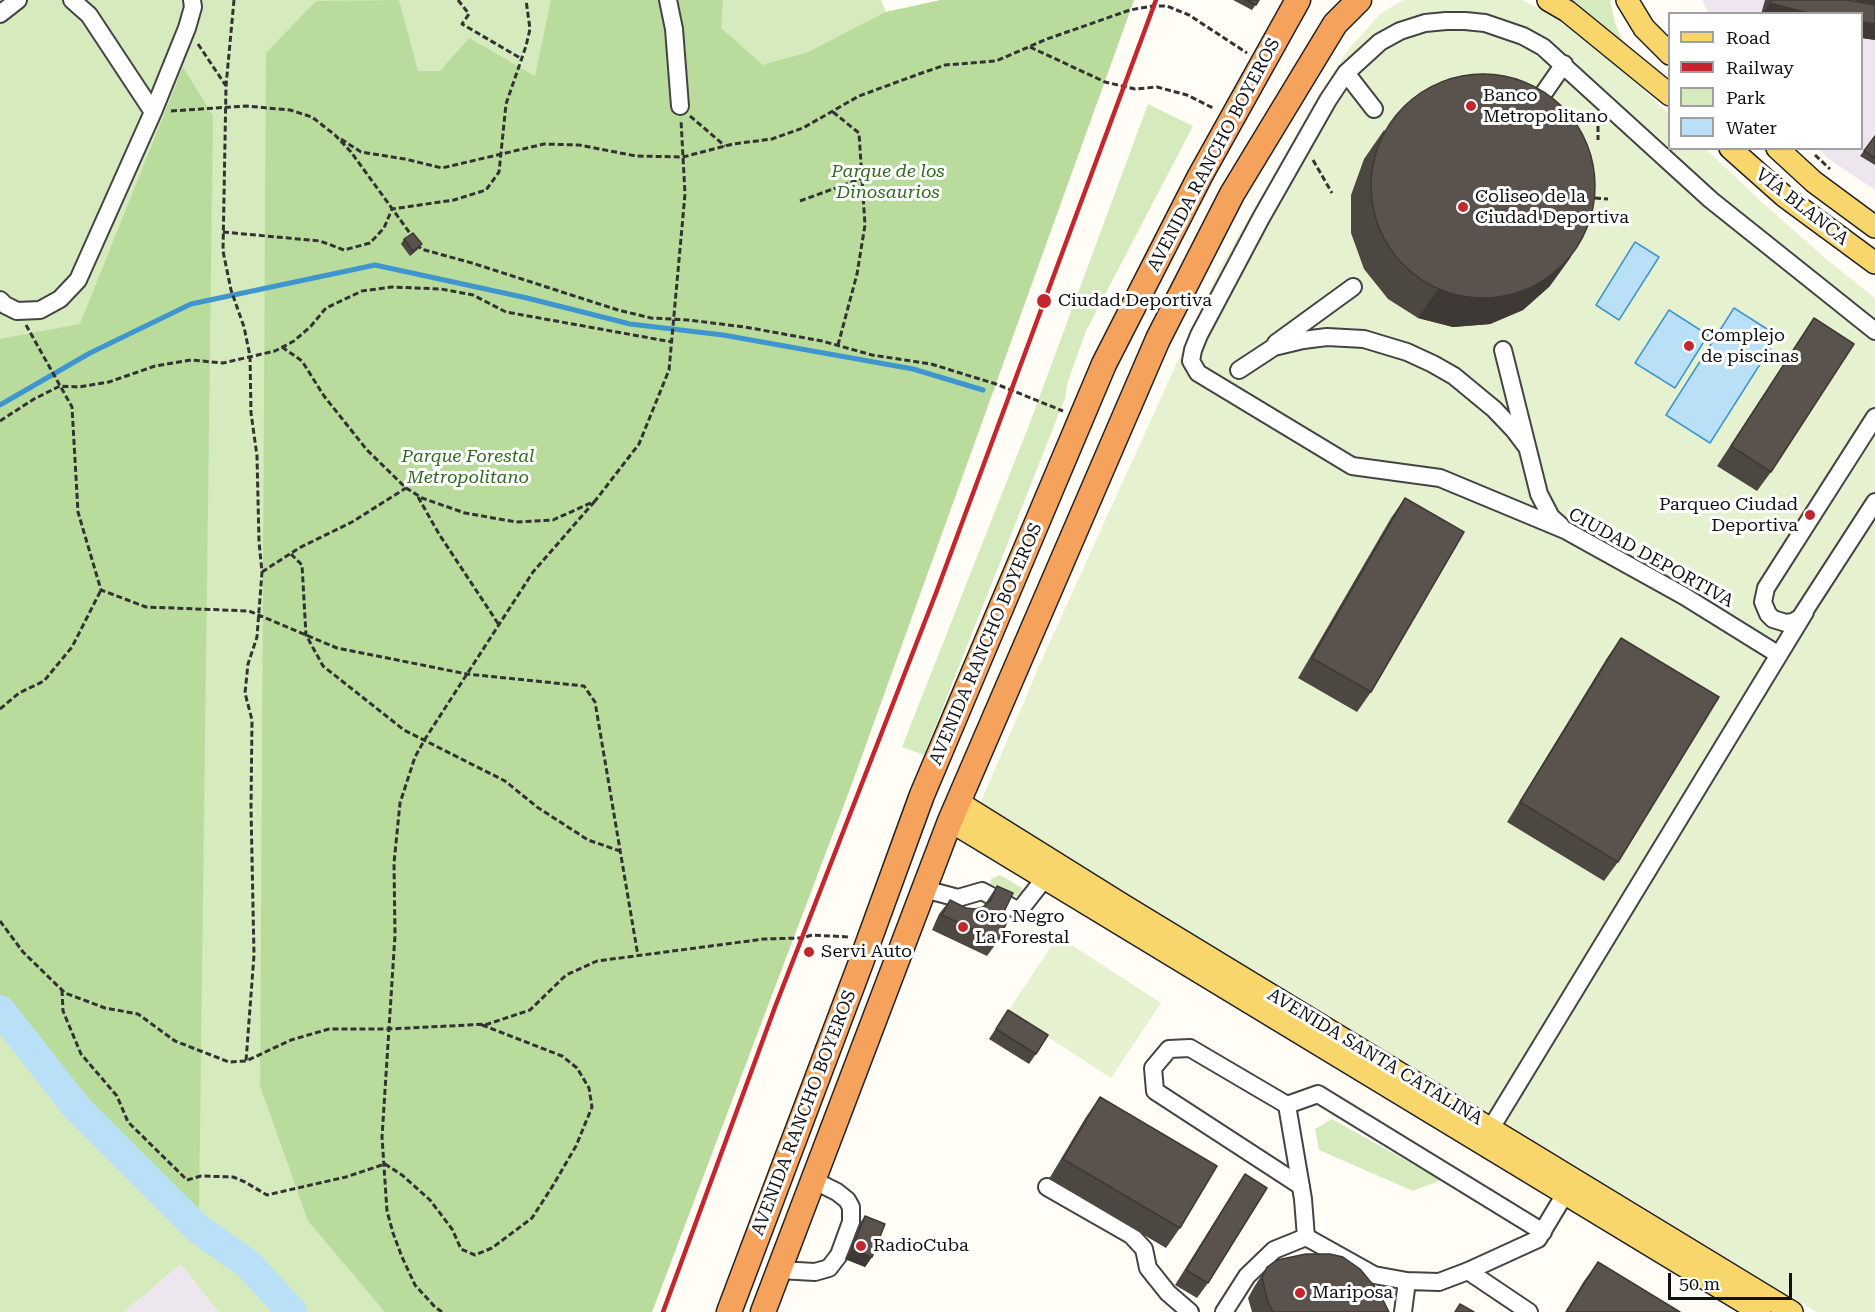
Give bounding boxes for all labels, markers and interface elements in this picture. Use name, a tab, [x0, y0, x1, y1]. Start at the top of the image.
legend	[1668, 12, 1863, 150]
text: Road	[1726, 27, 1770, 48]
street label: AVENIDA RANCHO BOYEROS	[1143, 35, 1285, 275]
text: Railway	[1726, 57, 1794, 78]
place label: Banco Metropolitano	[1483, 85, 1608, 128]
text: Park	[1726, 87, 1766, 108]
marker: Banco Metropolitano	[1464, 99, 1478, 113]
text: Water	[1726, 117, 1777, 138]
park label: Parque de los Dinosaurios	[831, 161, 945, 204]
street label: VÍA BLANCA	[1751, 164, 1853, 250]
place label: Coliseo de la Ciudad Deportiva	[1475, 186, 1629, 228]
marker: Coliseo de la Ciudad Deportiva	[1456, 200, 1470, 214]
place label: Ciudad Deportiva	[1058, 290, 1212, 312]
marker: Ciudad Deportiva	[1035, 292, 1053, 310]
place label: Complejo de piscinas	[1701, 325, 1799, 368]
marker: Complejo de piscinas	[1682, 339, 1696, 353]
park label: Parque Forestal Metropolitano	[402, 446, 534, 488]
place label: Parqueo Ciudad Deportiva	[1659, 494, 1798, 536]
street label: CIUDAD DEPORTIVA	[1565, 504, 1737, 612]
marker: Parqueo Ciudad Deportiva	[1803, 508, 1817, 522]
street label: AVENIDA RANCHO BOYEROS	[925, 520, 1047, 768]
place label: Oro Negro La Forestal	[975, 906, 1069, 948]
marker: Oro Negro La Forestal	[956, 920, 970, 934]
place label: Servi Auto	[821, 941, 912, 963]
marker: Servi Auto	[802, 945, 816, 959]
street label: AVENIDA SANTA CATALINA	[1263, 984, 1487, 1130]
street label: AVENIDA RANCHO BOYEROS	[747, 987, 861, 1239]
place label: RadioCuba	[873, 1235, 969, 1257]
marker: RadioCuba	[854, 1239, 868, 1253]
scale bar	[1671, 1261, 1796, 1299]
text: 50 m	[1679, 1273, 1720, 1294]
place label: Mariposa	[1312, 1282, 1393, 1304]
marker: Mariposa	[1293, 1286, 1307, 1300]

